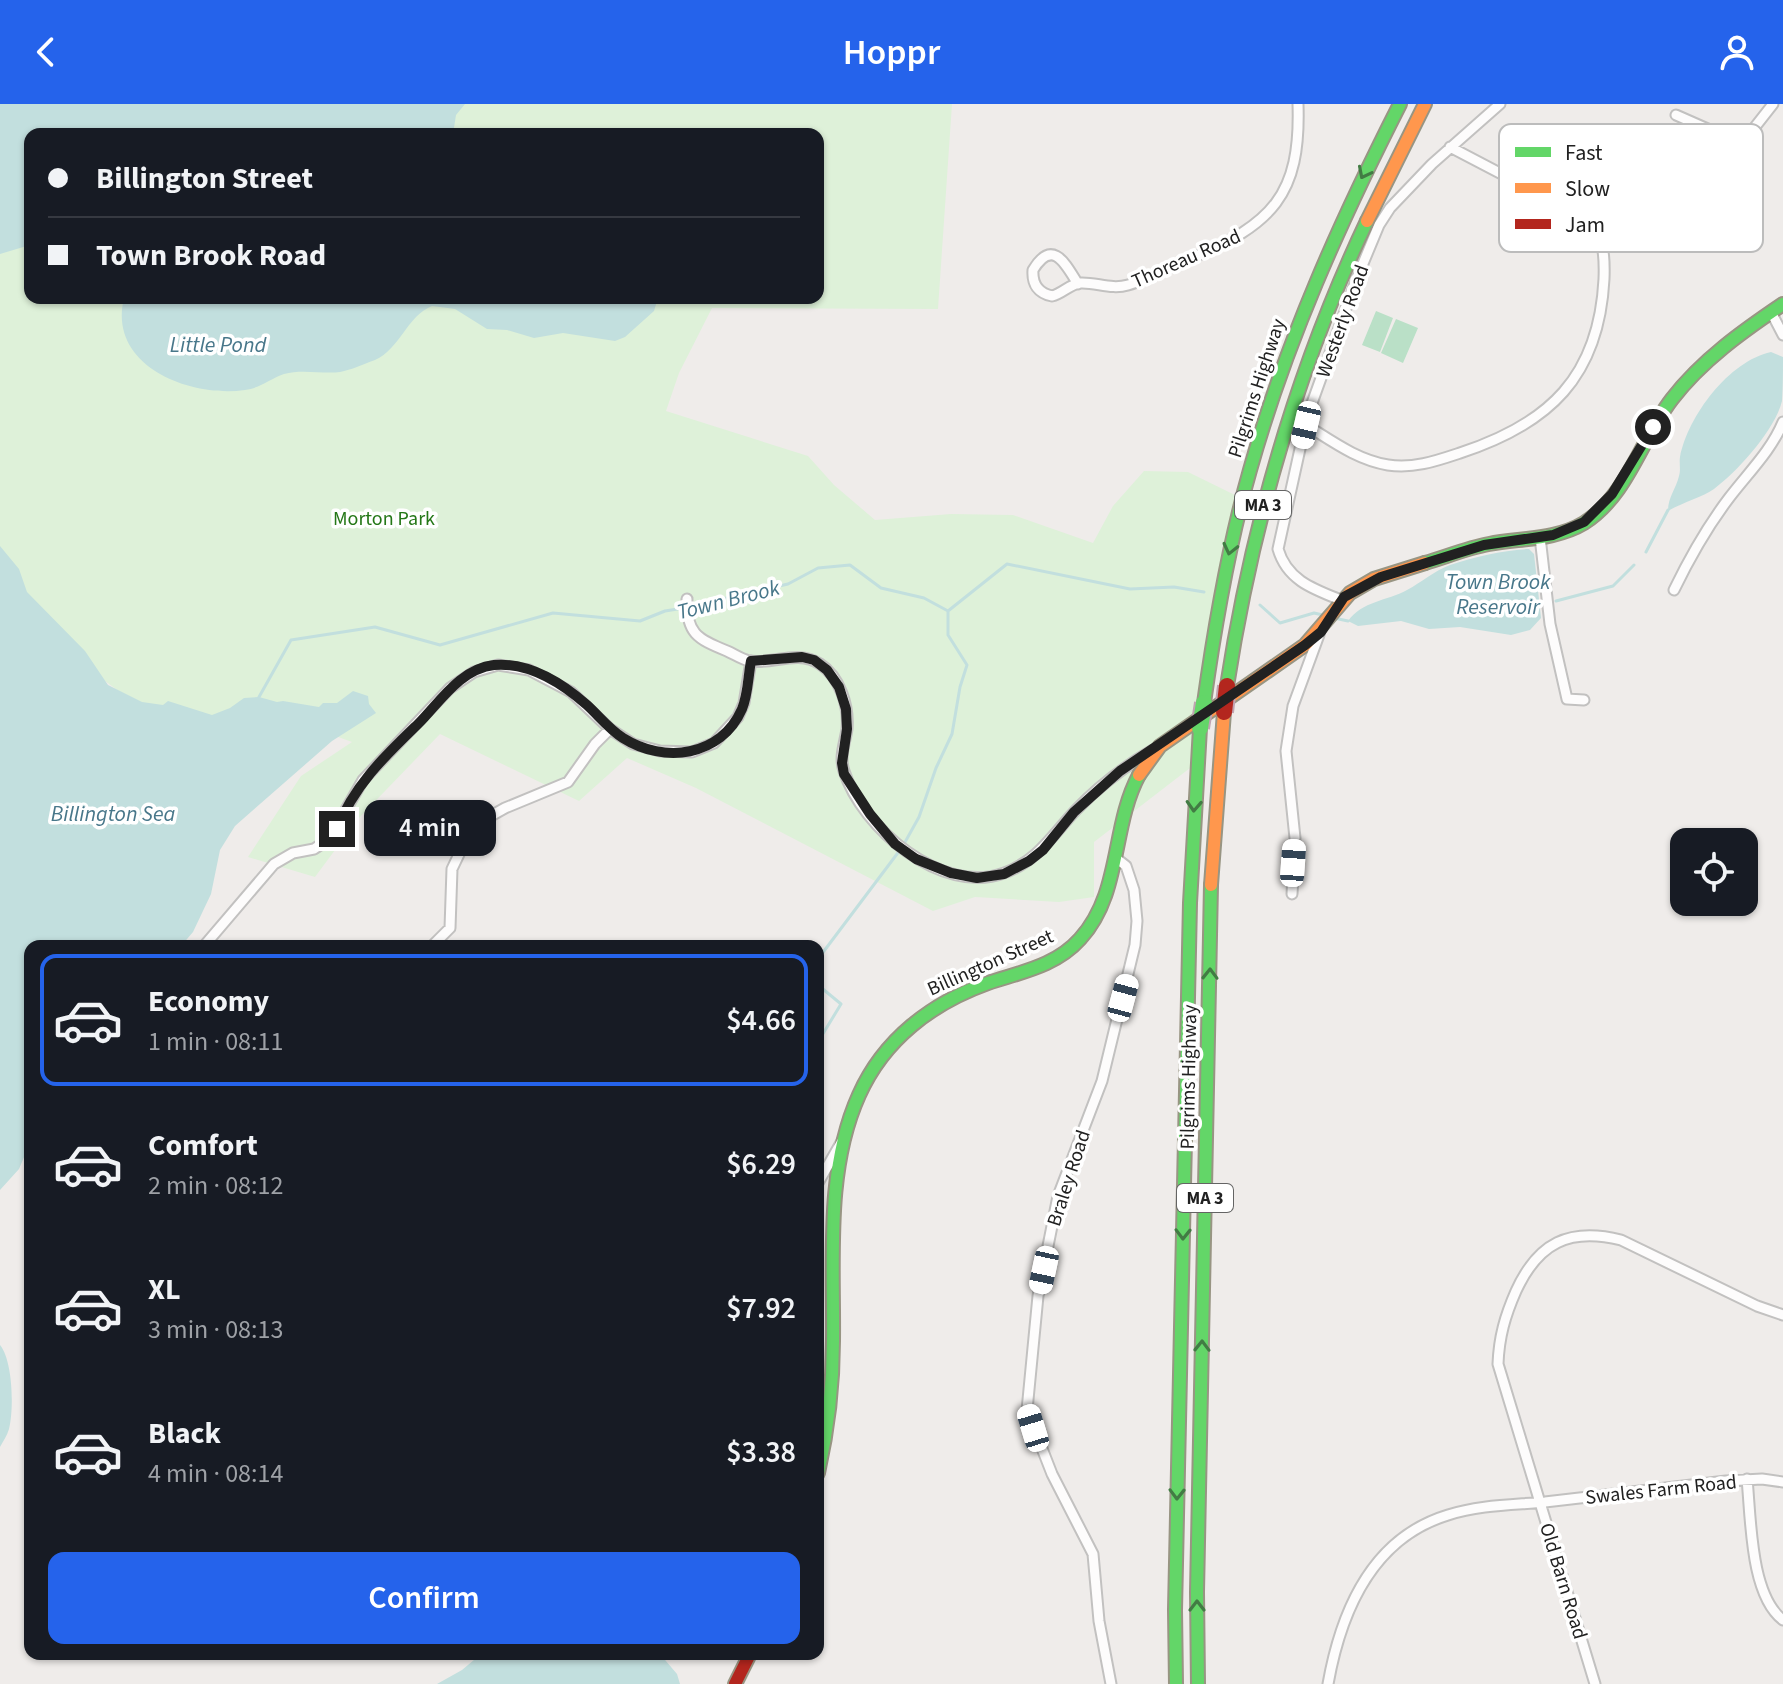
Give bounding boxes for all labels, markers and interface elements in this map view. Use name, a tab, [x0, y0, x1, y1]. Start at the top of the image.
text: Hoppr	[843, 27, 940, 78]
icon: back	[24, 30, 68, 74]
icon: person	[1715, 30, 1759, 74]
legend	[1499, 124, 1763, 252]
text: Fast	[1565, 137, 1603, 169]
text: Billington Street	[96, 157, 313, 200]
one-way arrow	[1358, 165, 1373, 180]
text: Slow	[1565, 173, 1610, 205]
text: Jam	[1565, 209, 1605, 241]
street label: Thoreau Road	[1127, 222, 1245, 295]
text: Town Brook Road	[96, 234, 326, 277]
street label: Westerly Road	[1310, 261, 1376, 382]
street label: Pilgrims Highway	[1221, 315, 1293, 461]
water label: Little Pond	[170, 329, 267, 361]
car	[1289, 399, 1323, 451]
route start	[1635, 409, 1671, 445]
road number: MA 3	[1235, 491, 1291, 519]
park label: Morton Park	[333, 505, 435, 533]
one-way arrow	[1222, 542, 1239, 555]
water label: Town Brook Reservoir	[1445, 566, 1551, 623]
water label: Town Brook	[673, 572, 784, 628]
water label: Billington Sea	[51, 798, 176, 830]
one-way arrow	[1186, 800, 1203, 813]
callout: 4 min	[365, 801, 497, 857]
text: 4 min	[399, 809, 461, 846]
route end	[319, 811, 355, 847]
map controls	[1670, 828, 1758, 916]
button: locate	[1670, 828, 1758, 916]
car	[1279, 838, 1307, 888]
street label: Billington Street	[923, 923, 1058, 1003]
one-way arrow	[1201, 967, 1219, 980]
car	[1105, 972, 1141, 1024]
text: Economy	[148, 980, 269, 1023]
icon: car	[52, 984, 124, 1056]
text: $4.66	[726, 999, 796, 1042]
street label: Pilgrims Highway	[1174, 1004, 1204, 1150]
text: 1 min · 08:11	[148, 1023, 283, 1060]
text: Comfort	[148, 1124, 258, 1167]
street label: Braley Road	[1040, 1127, 1098, 1230]
icon: car	[52, 1128, 124, 1200]
text: $6.29	[726, 1143, 796, 1186]
text: 2 min · 08:12	[148, 1167, 283, 1204]
road number: MA 3	[1177, 1184, 1233, 1212]
one-way arrow	[1174, 1228, 1191, 1241]
car	[1027, 1244, 1061, 1296]
text: XL	[148, 1268, 181, 1311]
icon: car	[52, 1272, 124, 1344]
text: $7.92	[726, 1287, 796, 1330]
text: 3 min · 08:13	[148, 1311, 283, 1348]
one-way arrow	[1193, 1339, 1210, 1352]
car	[1015, 1402, 1051, 1454]
text: Black	[148, 1412, 221, 1455]
icon: car	[52, 1416, 124, 1488]
text: $3.38	[726, 1431, 796, 1474]
text: 4 min · 08:14	[148, 1455, 283, 1492]
street label: Swales Farm Road	[1584, 1468, 1738, 1512]
one-way arrow	[1168, 1488, 1186, 1501]
street label: Old Barn Road	[1532, 1520, 1594, 1643]
button: Confirm	[48, 1552, 800, 1644]
one-way arrow	[1188, 1599, 1206, 1612]

